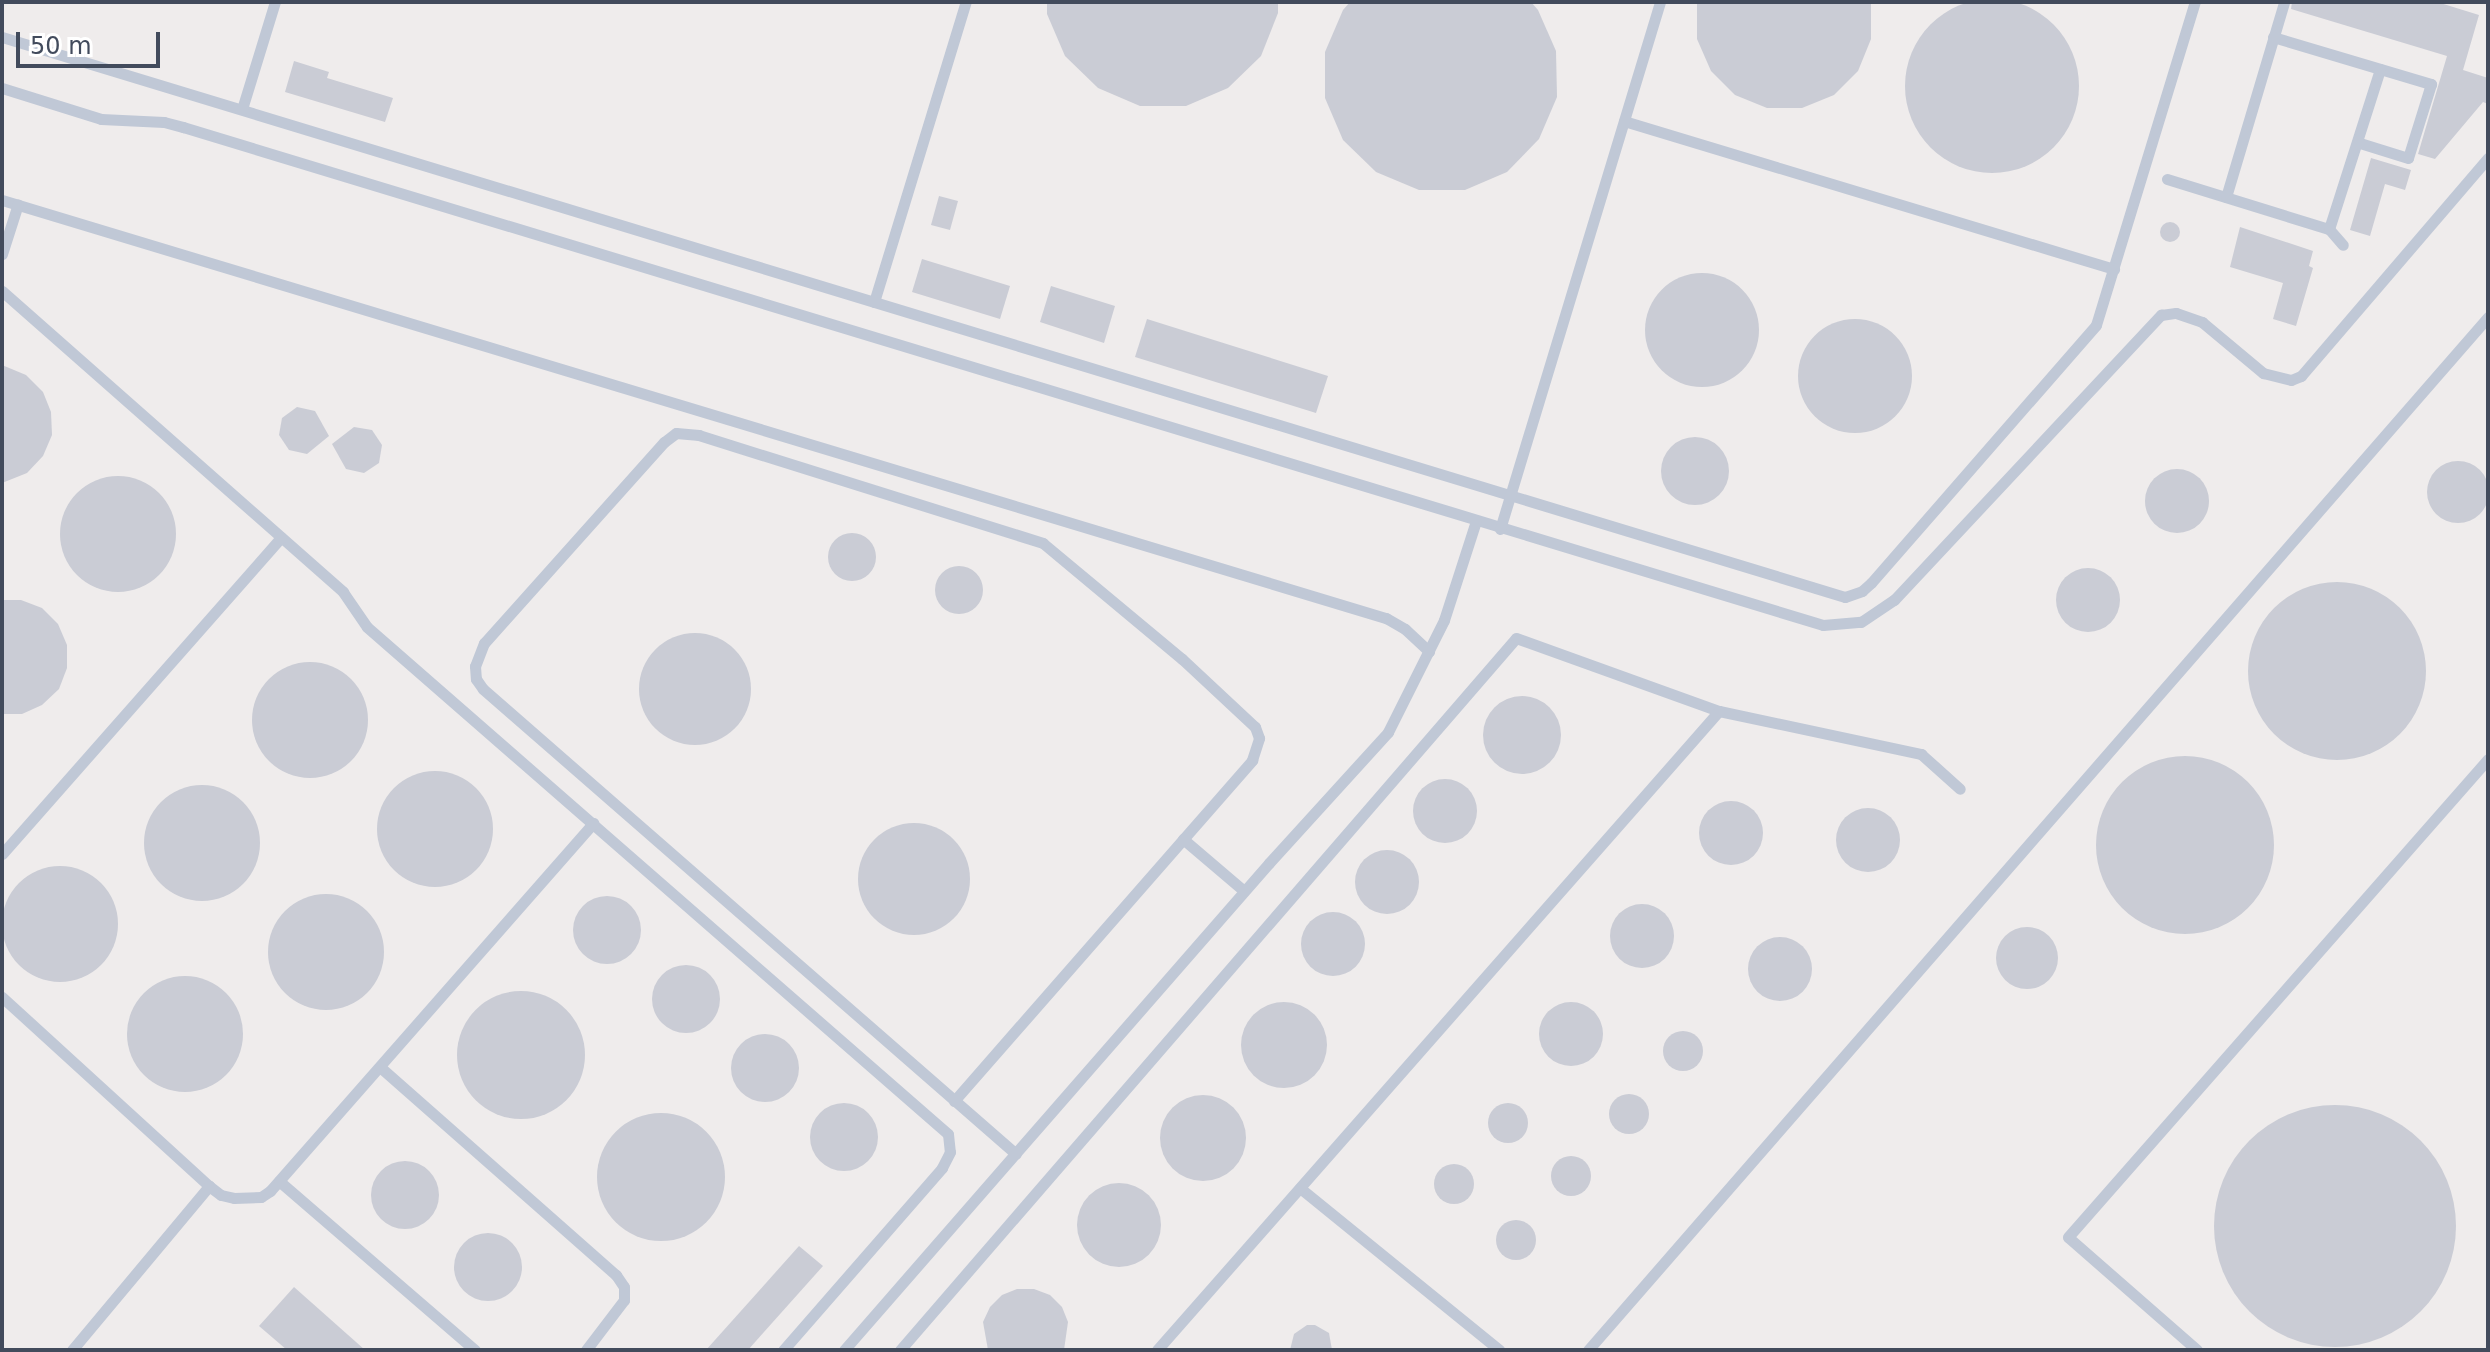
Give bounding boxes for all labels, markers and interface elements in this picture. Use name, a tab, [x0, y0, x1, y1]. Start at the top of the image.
scale bar	[20, 16, 164, 66]
text: 50 m	[30, 32, 92, 60]

